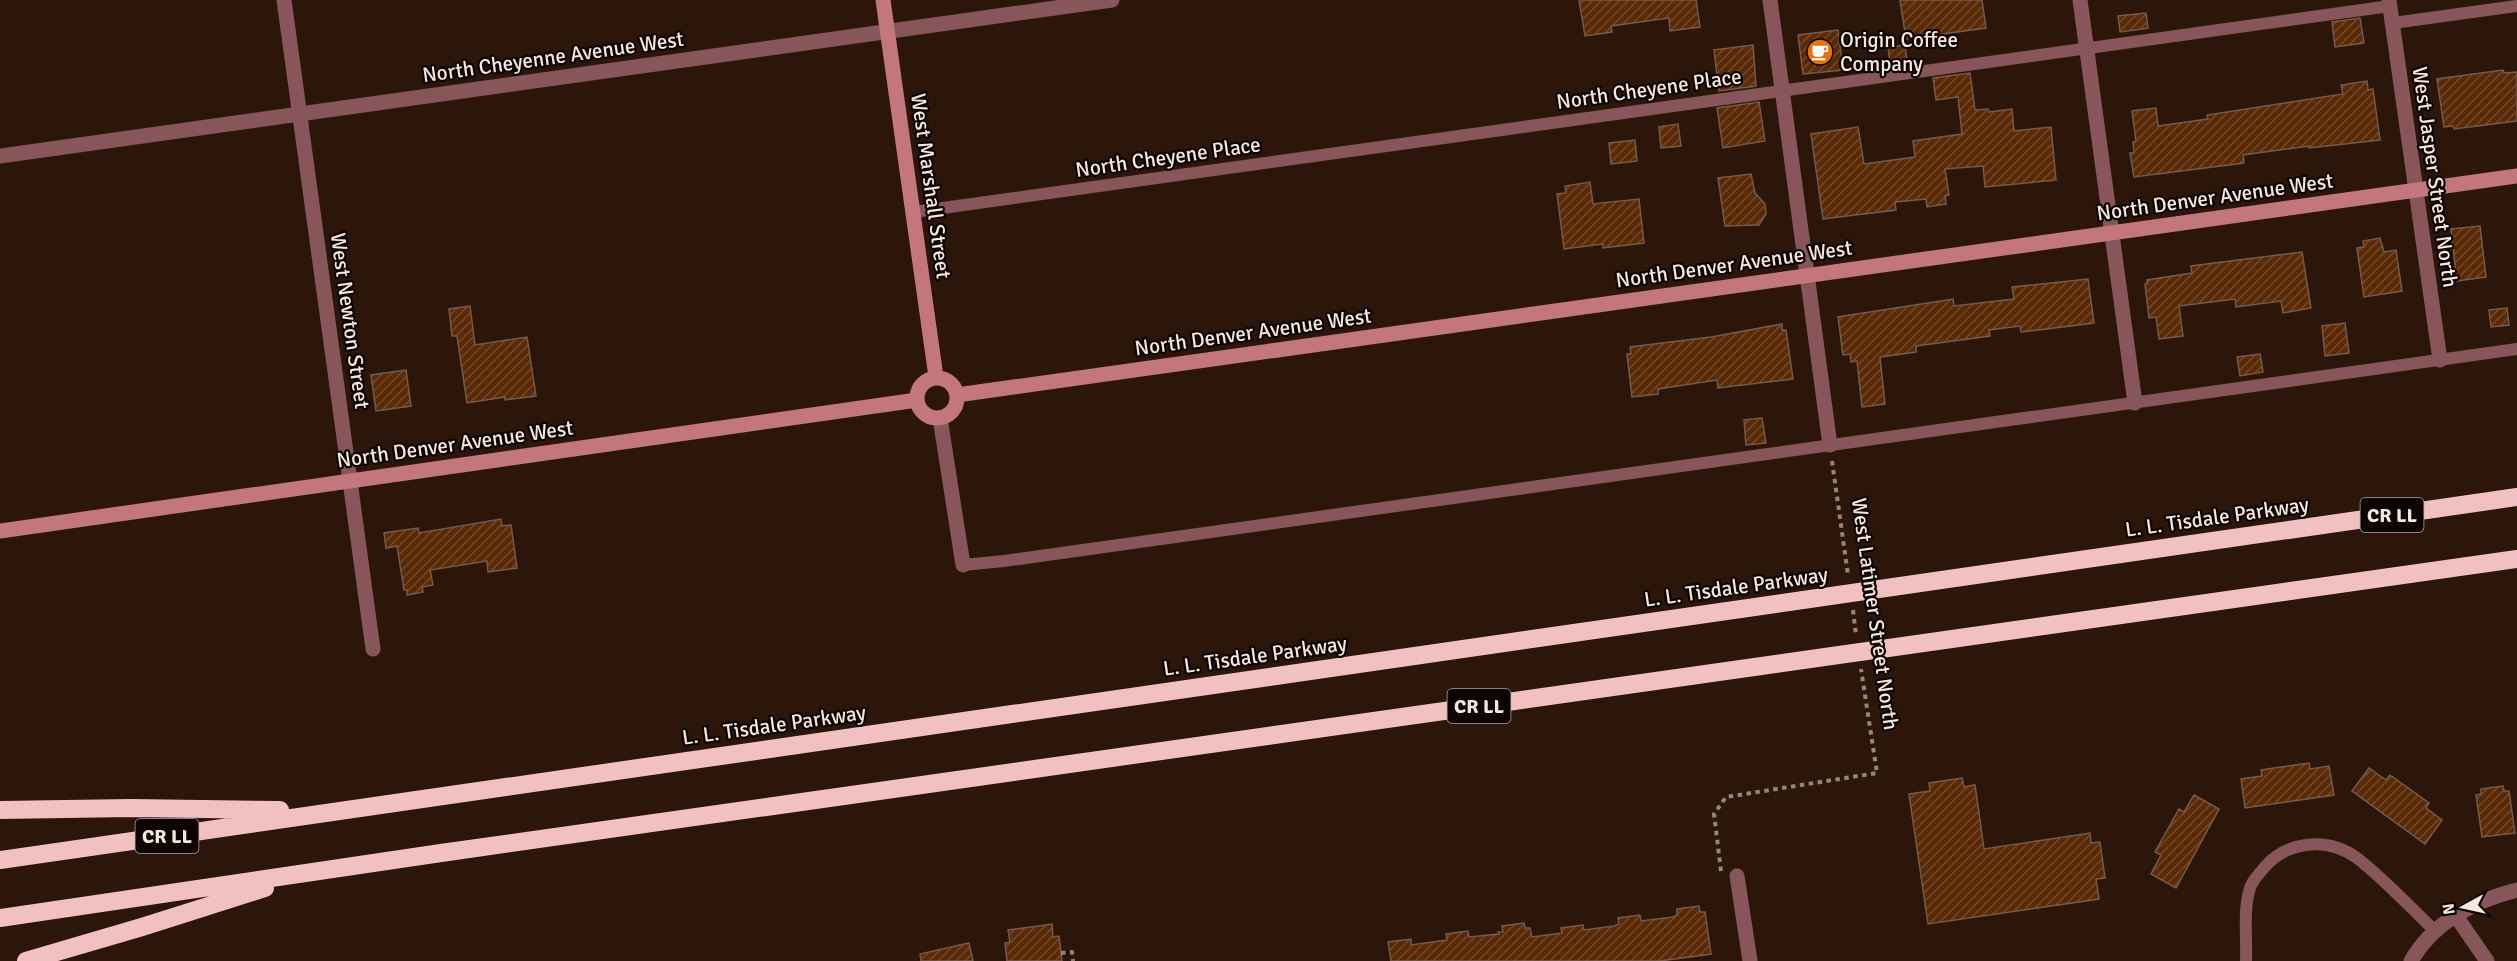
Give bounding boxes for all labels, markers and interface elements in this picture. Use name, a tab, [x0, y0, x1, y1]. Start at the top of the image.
street label: North Cheyenne Avenue West	[421, 26, 685, 88]
place label: Origin Coffee Company	[1840, 27, 1958, 77]
cafe icon: Origin Coffee Company	[1805, 37, 1835, 67]
street label: North Cheyene Place	[1555, 63, 1743, 115]
street label: West Jasper Street North	[2407, 65, 2463, 289]
street label: West Marshall Street	[905, 92, 957, 280]
street label: North Cheyene Place	[1074, 131, 1262, 183]
street label: North Denver Avenue West	[2095, 168, 2335, 226]
street label: West Newton Street	[325, 231, 375, 411]
street label: North Denver Avenue West	[1614, 235, 1854, 293]
street label: North Denver Avenue West	[1133, 303, 1373, 361]
street label: North Denver Avenue West	[335, 415, 575, 473]
street label: L. L. Tisdale Parkway	[2123, 491, 2311, 543]
street label: West Latimer Street North	[1846, 496, 1904, 732]
road number: CR LL	[2360, 498, 2424, 532]
street label: L. L. Tisdale Parkway	[1642, 561, 1830, 613]
street label: L. L. Tisdale Parkway	[1161, 630, 1349, 682]
road number: CR LL	[1448, 689, 1510, 723]
street label: L. L. Tisdale Parkway	[680, 699, 868, 751]
road number: CR LL	[136, 819, 198, 853]
north arrow	[2433, 877, 2493, 937]
text: N	[2438, 902, 2460, 916]

